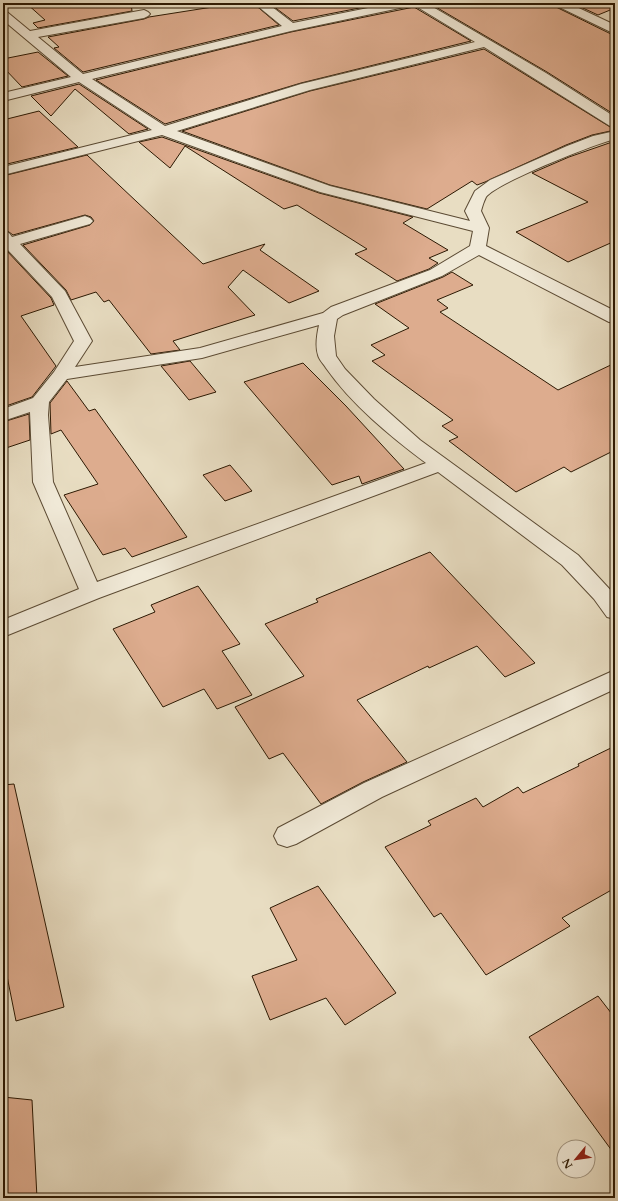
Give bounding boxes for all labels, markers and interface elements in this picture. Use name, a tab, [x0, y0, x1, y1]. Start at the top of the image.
north arrow	[556, 1139, 596, 1179]
text: N	[559, 1155, 577, 1171]

